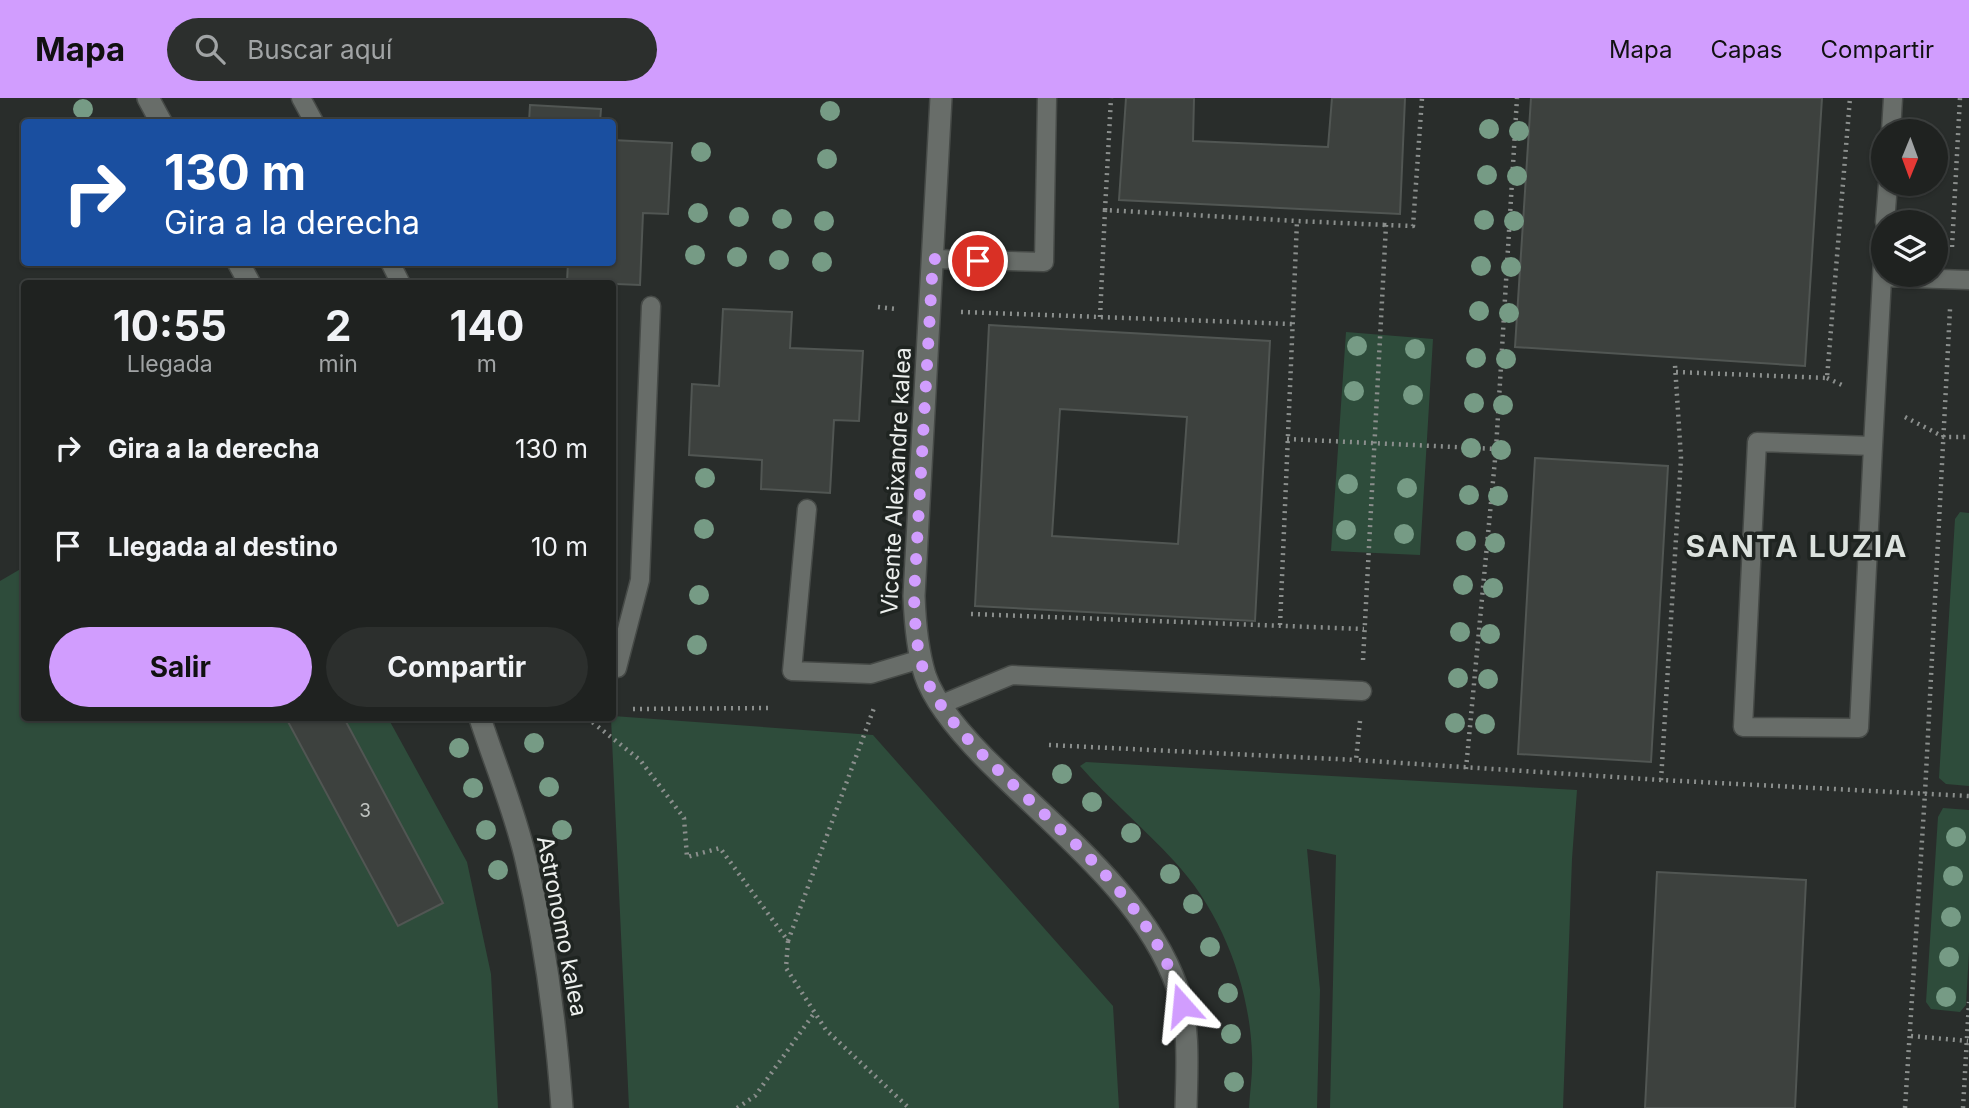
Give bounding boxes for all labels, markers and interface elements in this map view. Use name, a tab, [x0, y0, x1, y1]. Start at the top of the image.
search box	[167, 18, 657, 81]
text: Mapa	[35, 29, 125, 69]
icon: search	[191, 30, 229, 68]
text: Buscar aquí	[247, 34, 392, 65]
text: Mapa	[1609, 35, 1672, 64]
text: Capas	[1710, 35, 1783, 64]
text: Compartir	[1821, 35, 1934, 64]
north arrow	[1871, 119, 1948, 196]
map controls	[1871, 119, 1948, 287]
text: 130 m	[164, 143, 306, 202]
icon: right	[49, 147, 140, 238]
text: Gira a la derecha	[164, 203, 420, 242]
button: layers	[1871, 210, 1948, 287]
pin	[948, 231, 1008, 291]
icon: arrive	[959, 242, 997, 280]
text: 10:55	[113, 300, 227, 351]
text: 2	[325, 300, 351, 351]
text: 140	[449, 300, 524, 351]
street label: Vicente Aleixandre kalea	[875, 346, 917, 616]
text: Llegada	[127, 350, 213, 378]
text: min	[319, 350, 358, 378]
text: m	[477, 350, 497, 378]
icon: right	[49, 429, 87, 467]
text: Gira a la derecha	[108, 433, 320, 464]
text: 130 m	[515, 433, 588, 464]
icon: arrive	[49, 527, 87, 565]
district label: SANTA LUZIA	[1686, 528, 1908, 564]
text: Llegada al destino	[108, 531, 338, 562]
text: 10 m	[531, 531, 588, 562]
button: Salir	[49, 627, 312, 707]
button: Compartir	[326, 627, 588, 707]
house number: 3	[359, 799, 371, 822]
street label: Astronomo kalea	[531, 833, 593, 1019]
position arrow	[1145, 968, 1219, 1042]

